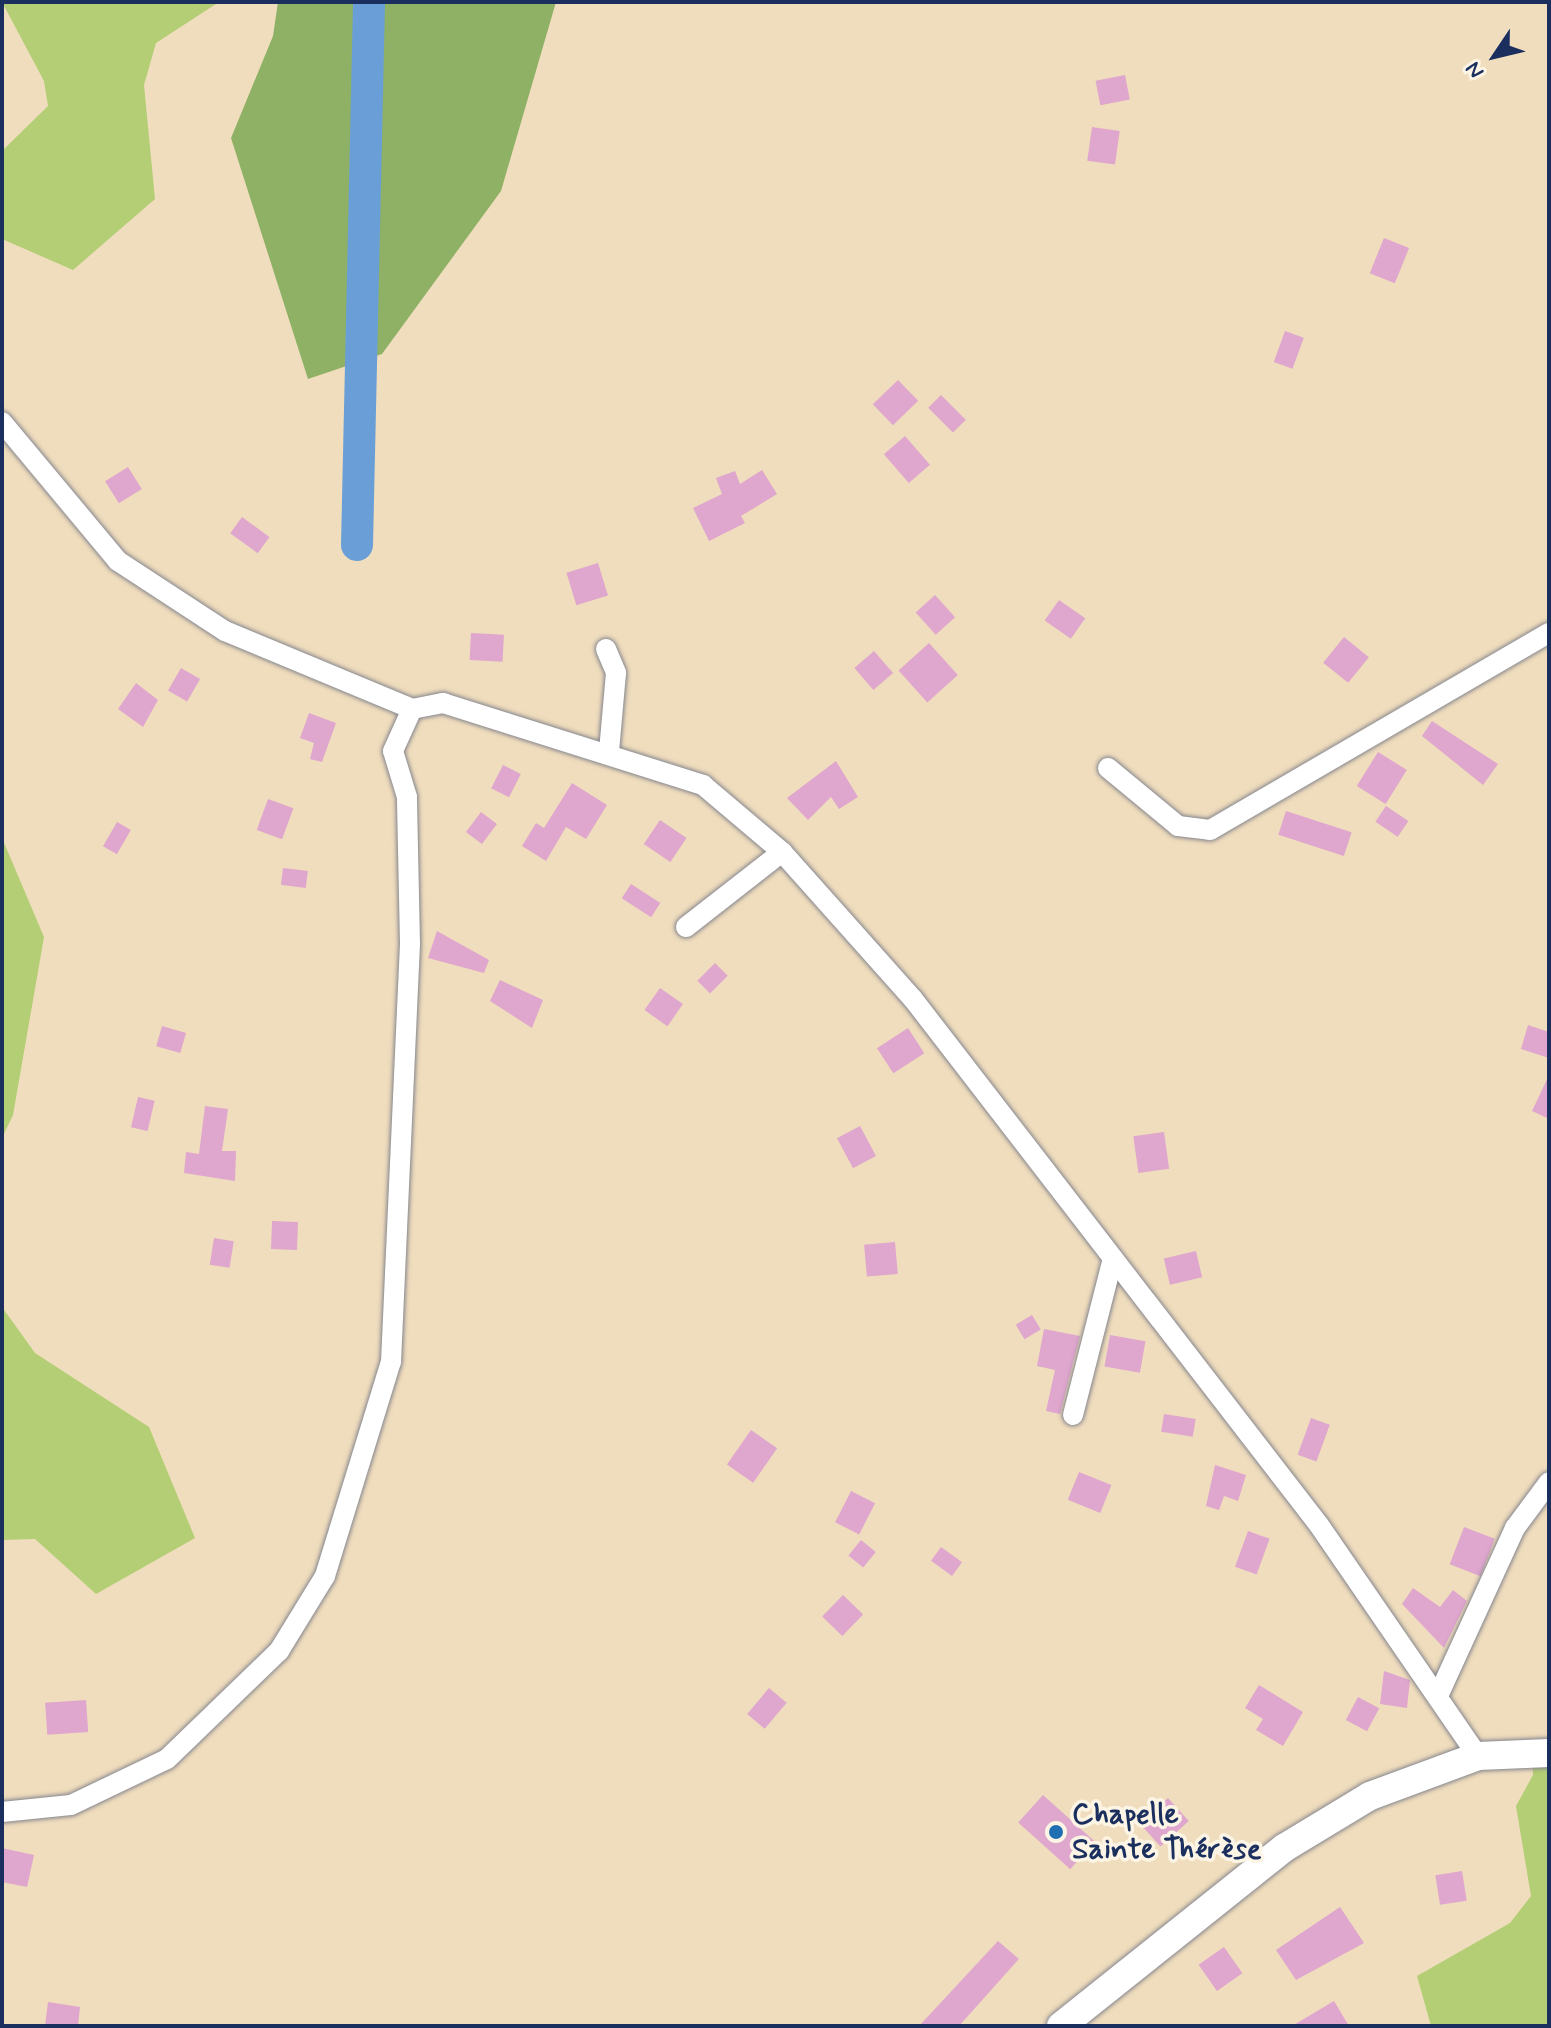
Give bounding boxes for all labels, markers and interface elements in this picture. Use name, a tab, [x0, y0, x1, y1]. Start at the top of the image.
north arrow	[1455, 16, 1535, 96]
text: N	[1460, 56, 1491, 84]
place label: Chapelle Sainte Thérèse	[1072, 1797, 1261, 1868]
marker: Chapelle Sainte Thérèse	[1047, 1823, 1065, 1841]

